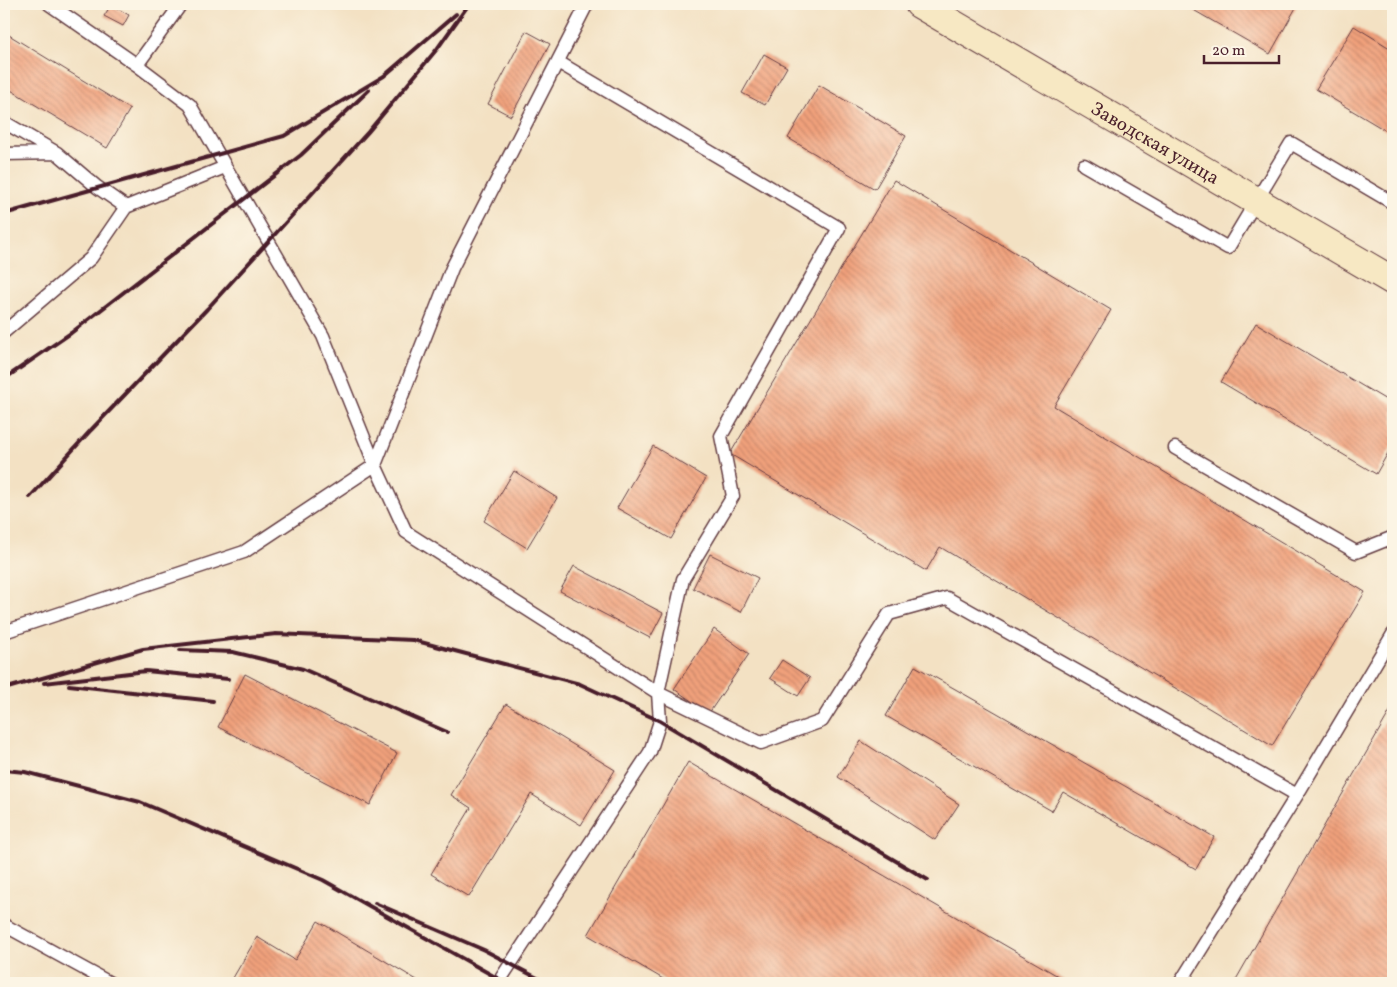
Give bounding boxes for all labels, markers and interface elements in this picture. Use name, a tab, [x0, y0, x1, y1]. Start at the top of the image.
scale bar	[1204, 32, 1280, 64]
text: 20 m	[1212, 41, 1245, 62]
street label: Заводская улица	[1085, 96, 1224, 192]

